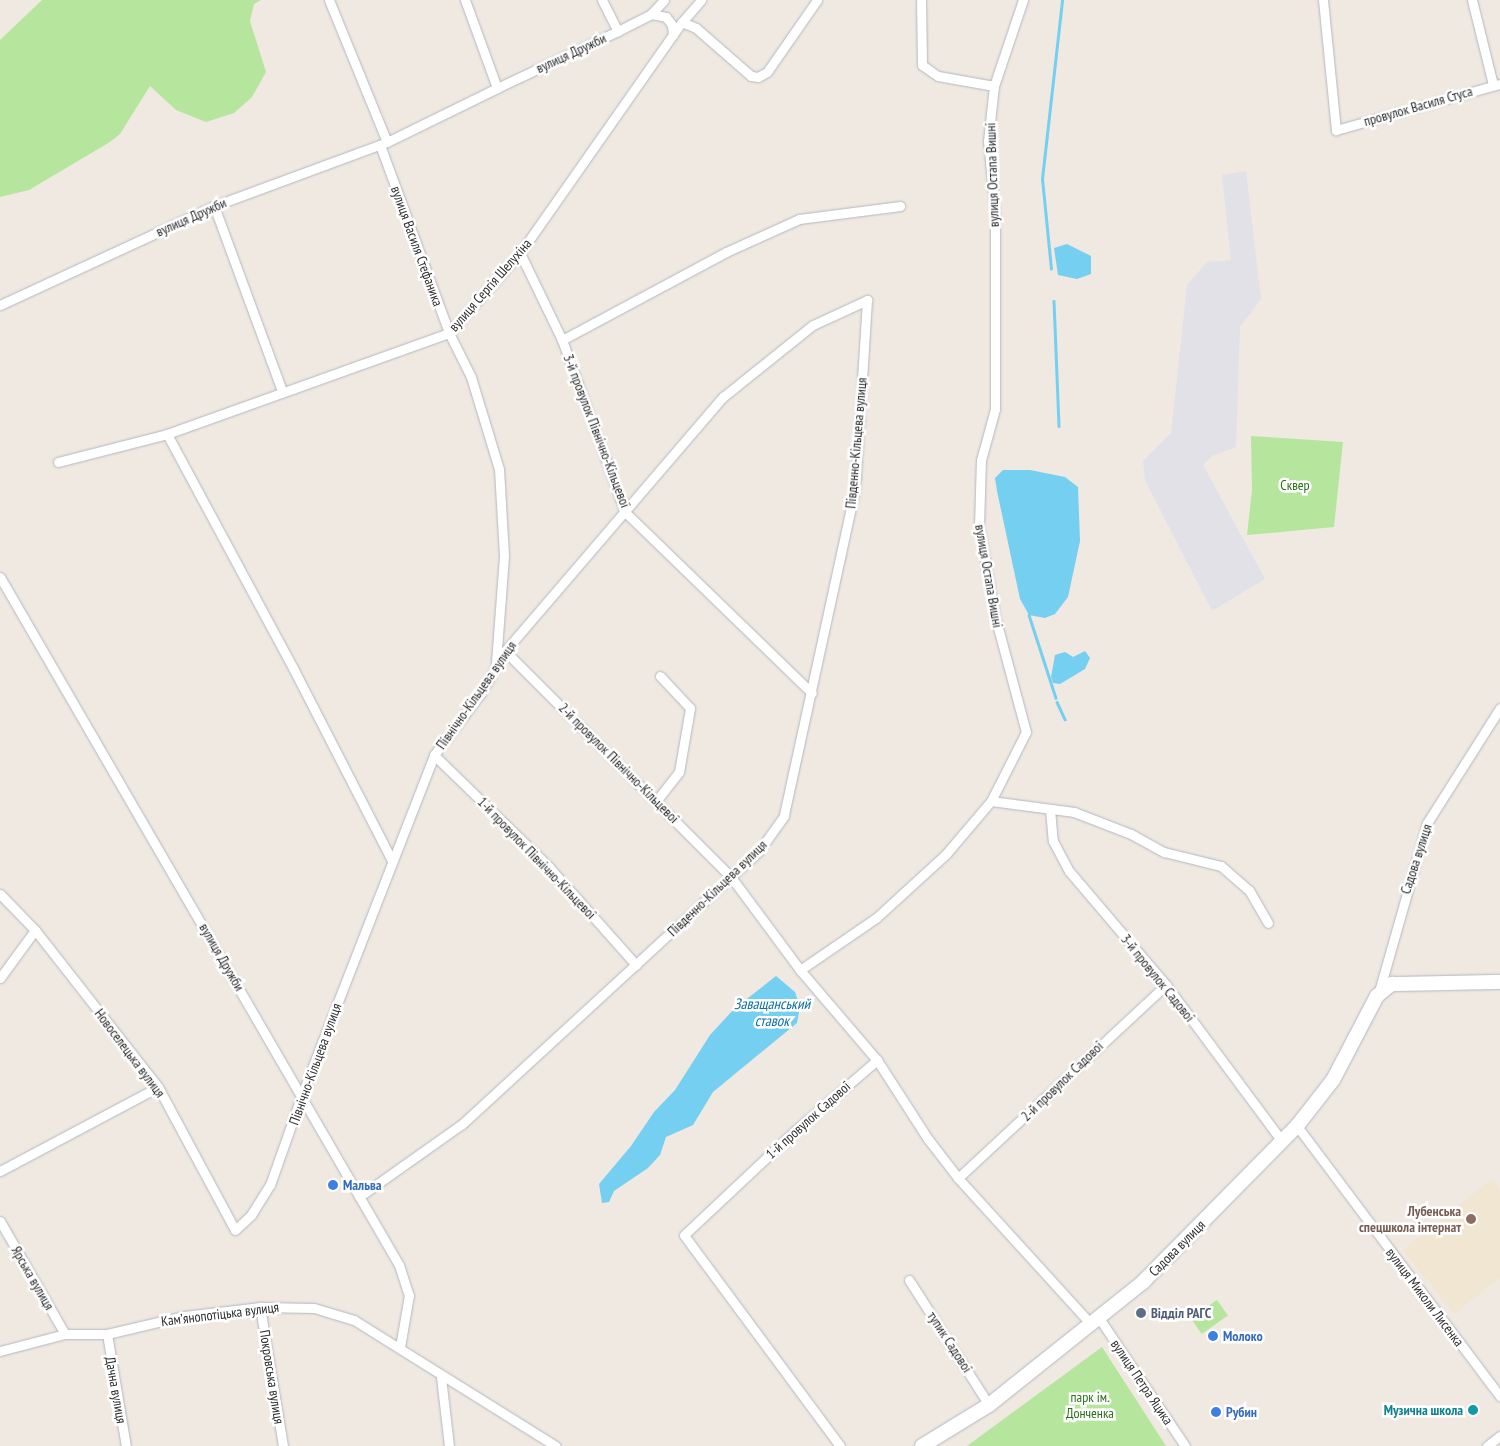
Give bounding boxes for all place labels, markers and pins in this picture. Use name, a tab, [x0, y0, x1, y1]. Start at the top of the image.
place label: Мальва	[343, 1177, 382, 1193]
marker: Мальва	[327, 1179, 339, 1191]
place label: Лубенська спецшкола інтернат	[1359, 1203, 1461, 1236]
marker: Лубенська спецшкола інтернат	[1465, 1213, 1477, 1225]
place label: Відділ РАГС	[1151, 1305, 1211, 1321]
marker: Відділ РАГС	[1135, 1307, 1147, 1319]
place label: Молоко	[1223, 1328, 1263, 1344]
marker: Молоко	[1207, 1330, 1219, 1342]
place label: Музична школа	[1384, 1402, 1463, 1418]
place label: Рубин	[1226, 1404, 1257, 1420]
marker: Музична школа	[1467, 1404, 1479, 1416]
marker: Рубин	[1210, 1406, 1222, 1418]

